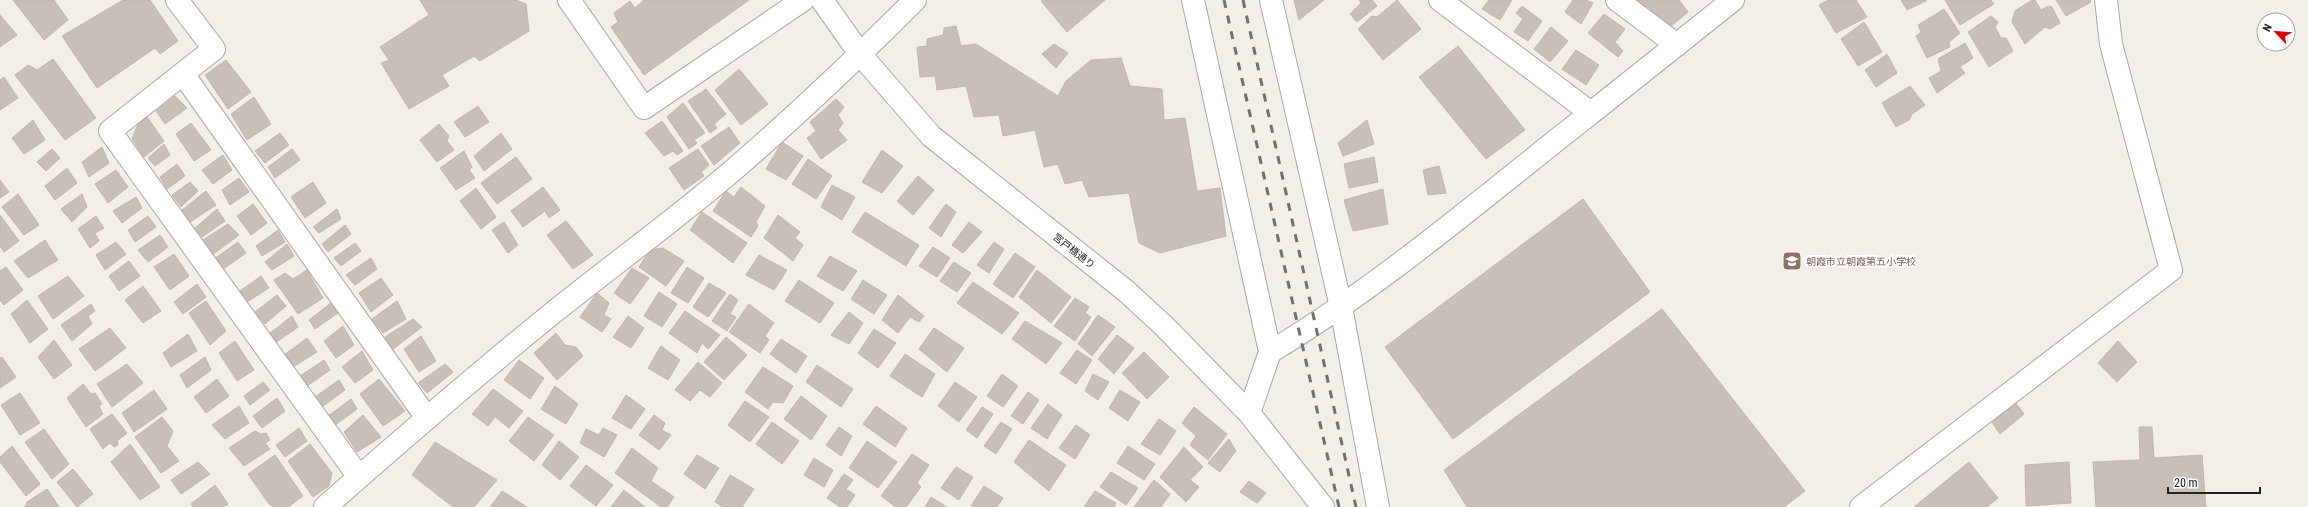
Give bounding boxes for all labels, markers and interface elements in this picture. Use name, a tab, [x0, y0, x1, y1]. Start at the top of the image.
north arrow	[2256, 12, 2296, 52]
text: N	[2260, 22, 2275, 34]
street label: 宮戸橋通り	[1051, 231, 1097, 271]
school or university icon: 朝霞市立朝霞第五小学校	[1781, 250, 1803, 272]
place label: 朝霞市立朝霞第五小学校	[1806, 256, 1916, 267]
scale bar	[2168, 469, 2260, 495]
text: 20 m	[2174, 476, 2198, 490]

